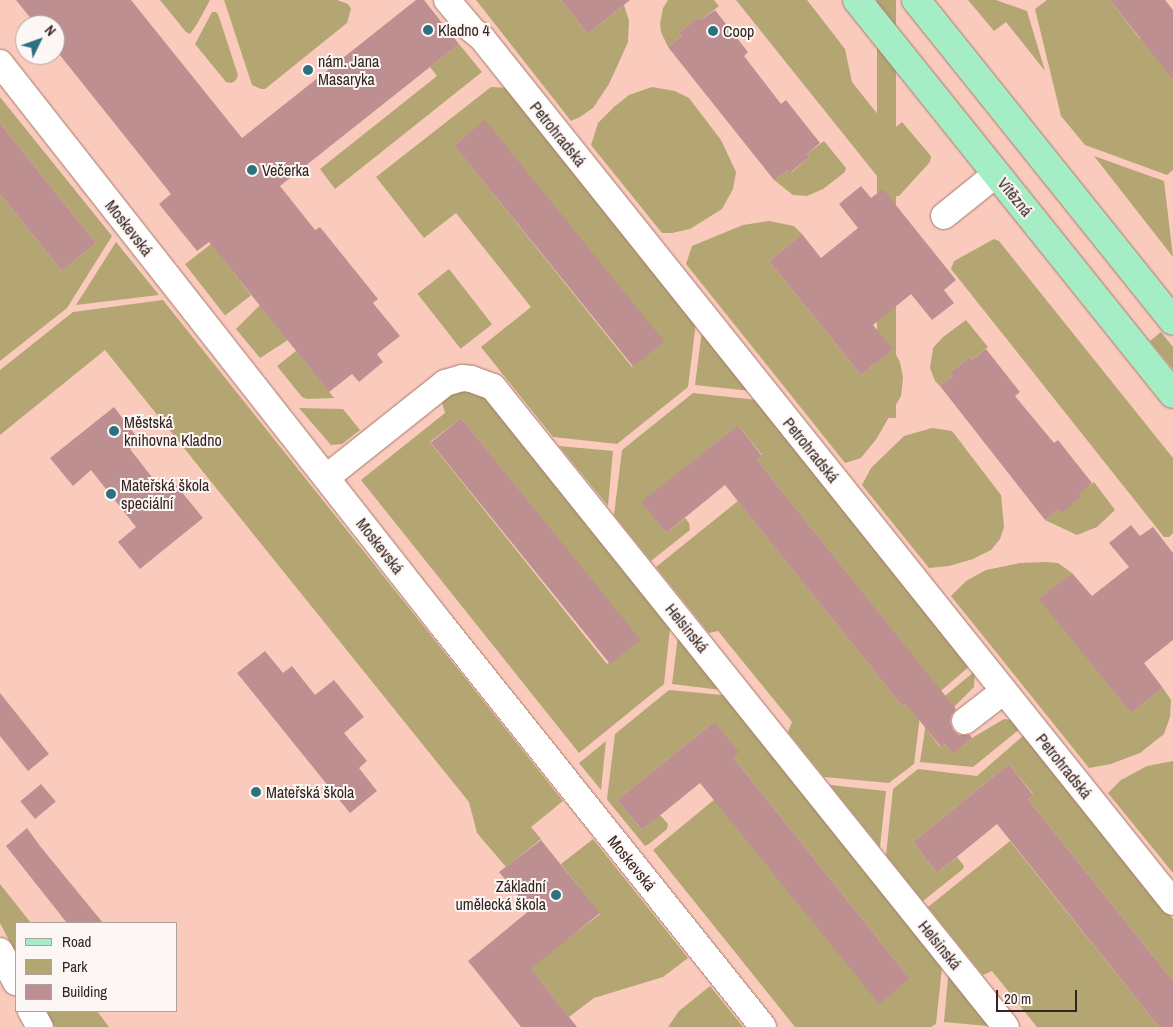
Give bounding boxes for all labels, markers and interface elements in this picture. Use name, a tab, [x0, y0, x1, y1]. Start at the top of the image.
north arrow	[15, 15, 65, 65]
place label: Kladno 4	[438, 20, 490, 40]
place label: Coop	[723, 21, 754, 41]
text: N	[41, 22, 60, 40]
marker: Kladno 4	[422, 24, 434, 36]
marker: Coop	[707, 25, 719, 37]
place label: nám. Jana Masaryka	[318, 51, 379, 89]
marker: nám. Jana Masaryka	[302, 64, 314, 76]
street label: Petrohradská	[526, 98, 590, 170]
place label: Večerka	[262, 160, 309, 180]
marker: Večerka	[246, 164, 258, 176]
street label: Vítězná	[994, 174, 1036, 220]
street label: Moskevská	[101, 196, 157, 260]
place label: Městská knihovna Kladno	[124, 412, 222, 450]
street label: Petrohradská	[779, 414, 843, 486]
marker: Městská knihovna Kladno	[108, 425, 120, 437]
place label: Mateřská škola speciální	[121, 475, 209, 513]
marker: Mateřská škola speciální	[105, 488, 117, 500]
street label: Moskevská	[352, 514, 408, 578]
street label: Helsinská	[661, 600, 713, 656]
street label: Petrohradská	[1032, 730, 1096, 802]
place label: Mateřská škola	[266, 782, 354, 802]
marker: Mateřská škola	[250, 786, 262, 798]
street label: Moskevská	[604, 831, 660, 895]
place label: Základní umělecká škola	[456, 876, 546, 914]
marker: Základní umělecká škola	[550, 889, 562, 901]
street label: Helsinská	[914, 917, 966, 973]
legend	[15, 922, 178, 1012]
text: Road	[62, 931, 91, 952]
text: Park	[62, 956, 87, 977]
scale bar	[998, 980, 1079, 1012]
text: Building	[62, 981, 107, 1002]
text: 20 m	[1004, 988, 1031, 1009]

